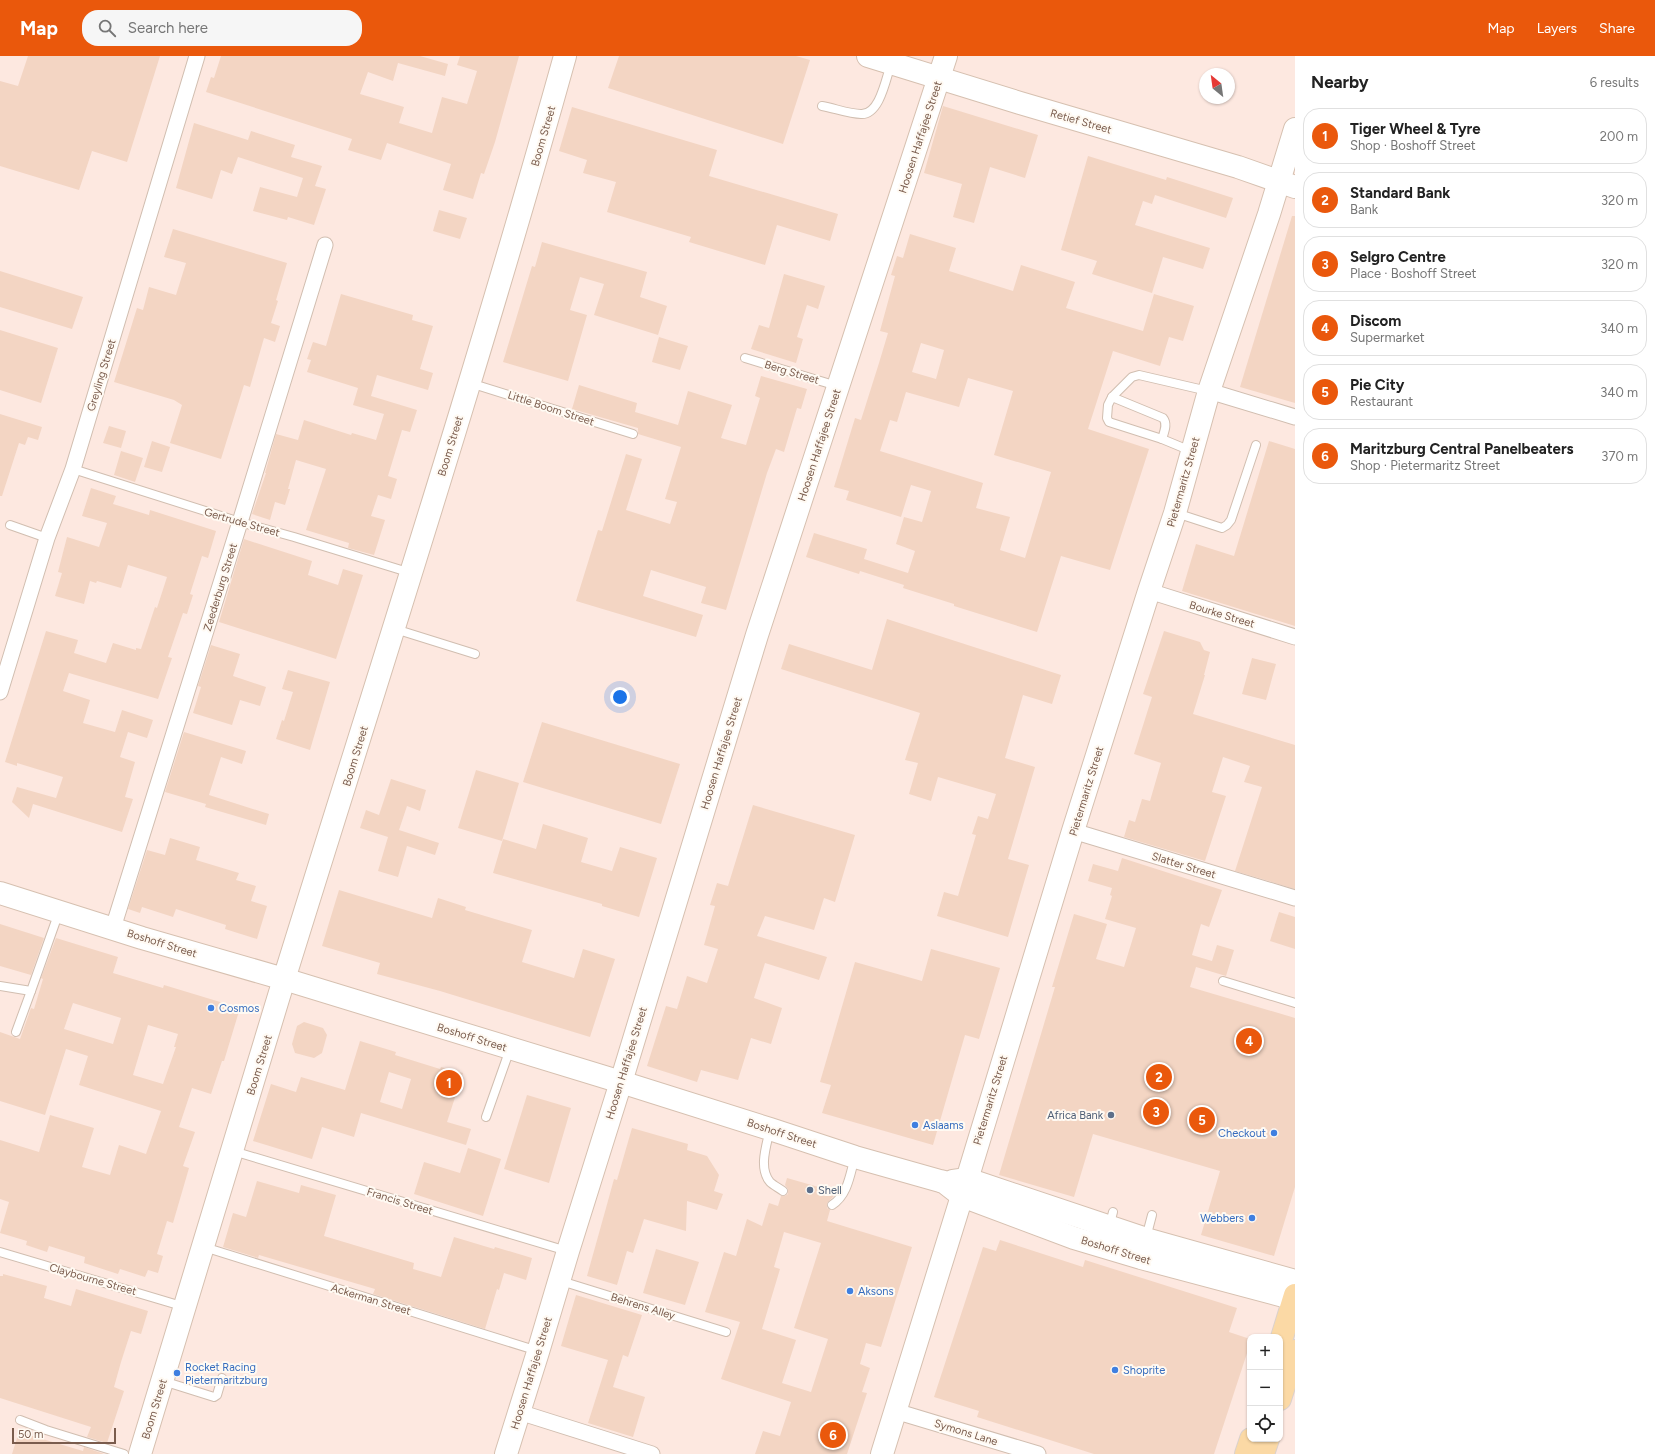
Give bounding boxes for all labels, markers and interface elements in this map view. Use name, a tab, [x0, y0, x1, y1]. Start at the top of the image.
search box	[82, 10, 362, 46]
text: Map	[20, 17, 58, 40]
icon: search	[96, 17, 118, 39]
text: Search here	[128, 19, 208, 37]
text: Map	[1487, 20, 1515, 37]
text: Layers	[1537, 20, 1577, 37]
text: Share	[1599, 20, 1635, 37]
north arrow	[1199, 68, 1235, 104]
text: Nearby	[1311, 72, 1369, 92]
text: 6 results	[1590, 75, 1639, 90]
street label: Hoosen Haffajee Street	[896, 79, 945, 195]
street label: Boom Street	[529, 104, 558, 168]
street label: Retief Street	[1049, 107, 1113, 136]
text: Tiger Wheel & Tyre	[1350, 120, 1481, 138]
text: 1	[1322, 129, 1328, 144]
text: 200 m	[1600, 129, 1638, 144]
text: Shop · Boshoff Street	[1350, 138, 1476, 153]
text: Standard Bank	[1350, 184, 1450, 202]
text: 2	[1321, 193, 1329, 208]
text: 320 m	[1601, 193, 1638, 208]
text: Bank	[1350, 202, 1378, 217]
text: Selgro Centre	[1350, 248, 1446, 266]
text: 3	[1321, 257, 1329, 272]
text: 320 m	[1601, 257, 1638, 272]
text: Place · Boshoff Street	[1350, 266, 1476, 281]
text: Discom	[1350, 312, 1401, 330]
text: 4	[1321, 321, 1329, 336]
text: 340 m	[1600, 321, 1638, 336]
text: Supermarket	[1350, 330, 1425, 345]
street label: Greyling Street	[84, 337, 119, 413]
street label: Berg Street	[763, 358, 821, 387]
text: Pie City	[1350, 376, 1404, 394]
text: 5	[1321, 385, 1329, 400]
text: 340 m	[1600, 385, 1638, 400]
street label: Hoosen Haffajee Street	[795, 387, 844, 503]
street label: Little Boom Street	[506, 388, 596, 429]
text: Restaurant	[1350, 394, 1413, 409]
street label: Boom Street	[435, 414, 466, 478]
street label: Pietermaritz Street	[1164, 436, 1203, 529]
text: Maritzburg Central Panelbeaters	[1350, 440, 1574, 458]
text: 6	[1321, 449, 1329, 464]
text: 370 m	[1601, 449, 1638, 464]
text: Shop · Pietermaritz Street	[1350, 458, 1500, 473]
street label: Gertrude Street	[203, 505, 281, 539]
street label: Zeederburg Street	[201, 541, 240, 633]
street label: Bourke Street	[1188, 598, 1256, 631]
your location	[610, 687, 630, 707]
street label: Hoosen Haffajee Street	[698, 695, 745, 811]
street label: Boom Street	[340, 724, 371, 788]
street label: Pietermaritz Street	[1067, 745, 1106, 838]
street label: Slatter Street	[1150, 850, 1217, 881]
street label: Boshoff Street	[125, 927, 198, 960]
place label: Cosmos	[219, 1002, 259, 1015]
marker: Cosmos	[206, 1003, 216, 1013]
street label: Hoosen Haffajee Street	[603, 1005, 650, 1121]
street label: Boshoff Street	[435, 1021, 508, 1054]
pin: 4	[1236, 1026, 1262, 1056]
street label: Boom Street	[244, 1033, 275, 1097]
street label: Pietermaritz Street	[971, 1054, 1010, 1147]
pin: 2	[1146, 1062, 1172, 1092]
pin: 1	[436, 1068, 462, 1098]
pin: 3	[1143, 1097, 1169, 1127]
pin: 5	[1189, 1105, 1215, 1135]
place label: Africa Bank	[1047, 1109, 1104, 1122]
marker: Africa Bank	[1106, 1110, 1116, 1120]
street label: Boshoff Street	[745, 1116, 818, 1151]
place label: Aslaams	[923, 1119, 964, 1132]
marker: Aslaams	[910, 1120, 920, 1130]
place label: Checkout	[1218, 1127, 1266, 1140]
marker: Checkout	[1269, 1128, 1279, 1138]
place label: Shell	[818, 1184, 842, 1197]
street label: Francis Street	[365, 1185, 435, 1218]
marker: Shell	[805, 1185, 815, 1195]
place label: Webbers	[1200, 1212, 1244, 1225]
marker: Webbers	[1247, 1213, 1257, 1223]
street label: Boshoff Street	[1079, 1234, 1152, 1267]
street label: Claybourne Street	[48, 1261, 138, 1298]
street label: Ackerman Street	[329, 1281, 412, 1318]
place label: Aksons	[858, 1285, 894, 1298]
marker: Aksons	[845, 1286, 855, 1296]
street label: Behrens Alley	[609, 1291, 677, 1322]
street label: Hoosen Haffajee Street	[508, 1315, 555, 1431]
map controls	[1247, 1334, 1283, 1442]
button: +	[1247, 1334, 1283, 1370]
place label: Rocket Racing Pietermaritzburg	[185, 1361, 267, 1387]
place label: Shoprite	[1123, 1364, 1165, 1377]
marker: Shoprite	[1110, 1365, 1120, 1375]
marker: Rocket Racing Pietermaritzburg	[172, 1368, 182, 1378]
button: −	[1247, 1370, 1283, 1406]
street label: Boom Street	[139, 1377, 170, 1441]
button: locate	[1247, 1406, 1283, 1442]
street label: Symons Lane	[933, 1417, 999, 1448]
pin: 6	[820, 1420, 846, 1450]
scale bar	[12, 1426, 116, 1445]
text: 50 m	[18, 1428, 43, 1441]

